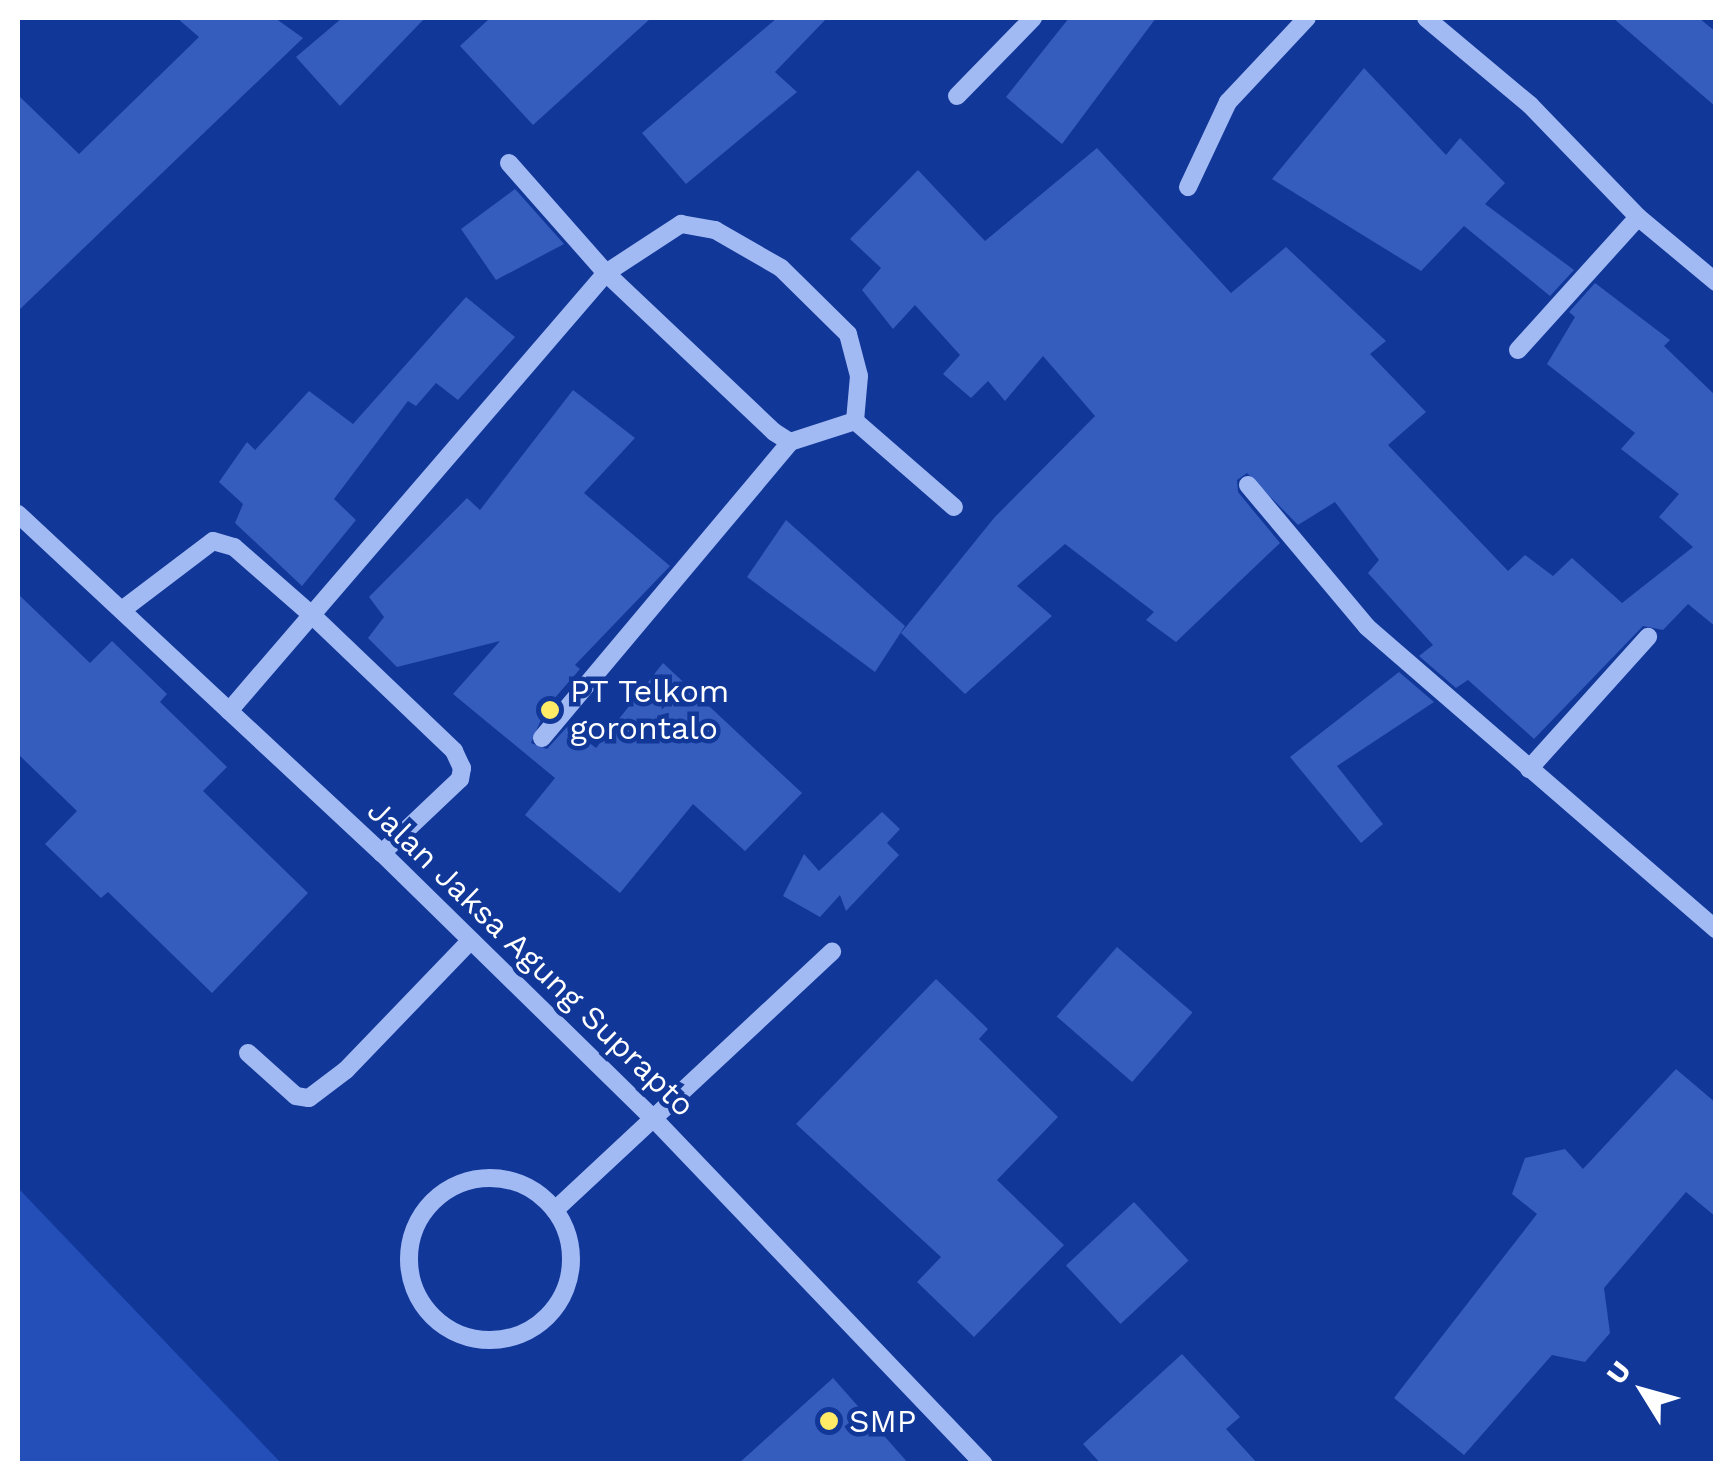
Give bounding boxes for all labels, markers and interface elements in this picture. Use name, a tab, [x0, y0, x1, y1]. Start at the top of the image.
place label: PT Telkom gorontalo	[570, 673, 731, 748]
marker: PT Telkom gorontalo	[539, 699, 561, 721]
street label: Jalan Jaksa Agung Suprapto	[359, 790, 703, 1126]
north arrow	[1593, 1341, 1693, 1441]
text: U	[1599, 1355, 1638, 1391]
place label: SMP	[849, 1402, 916, 1440]
marker: SMP	[818, 1410, 840, 1432]

